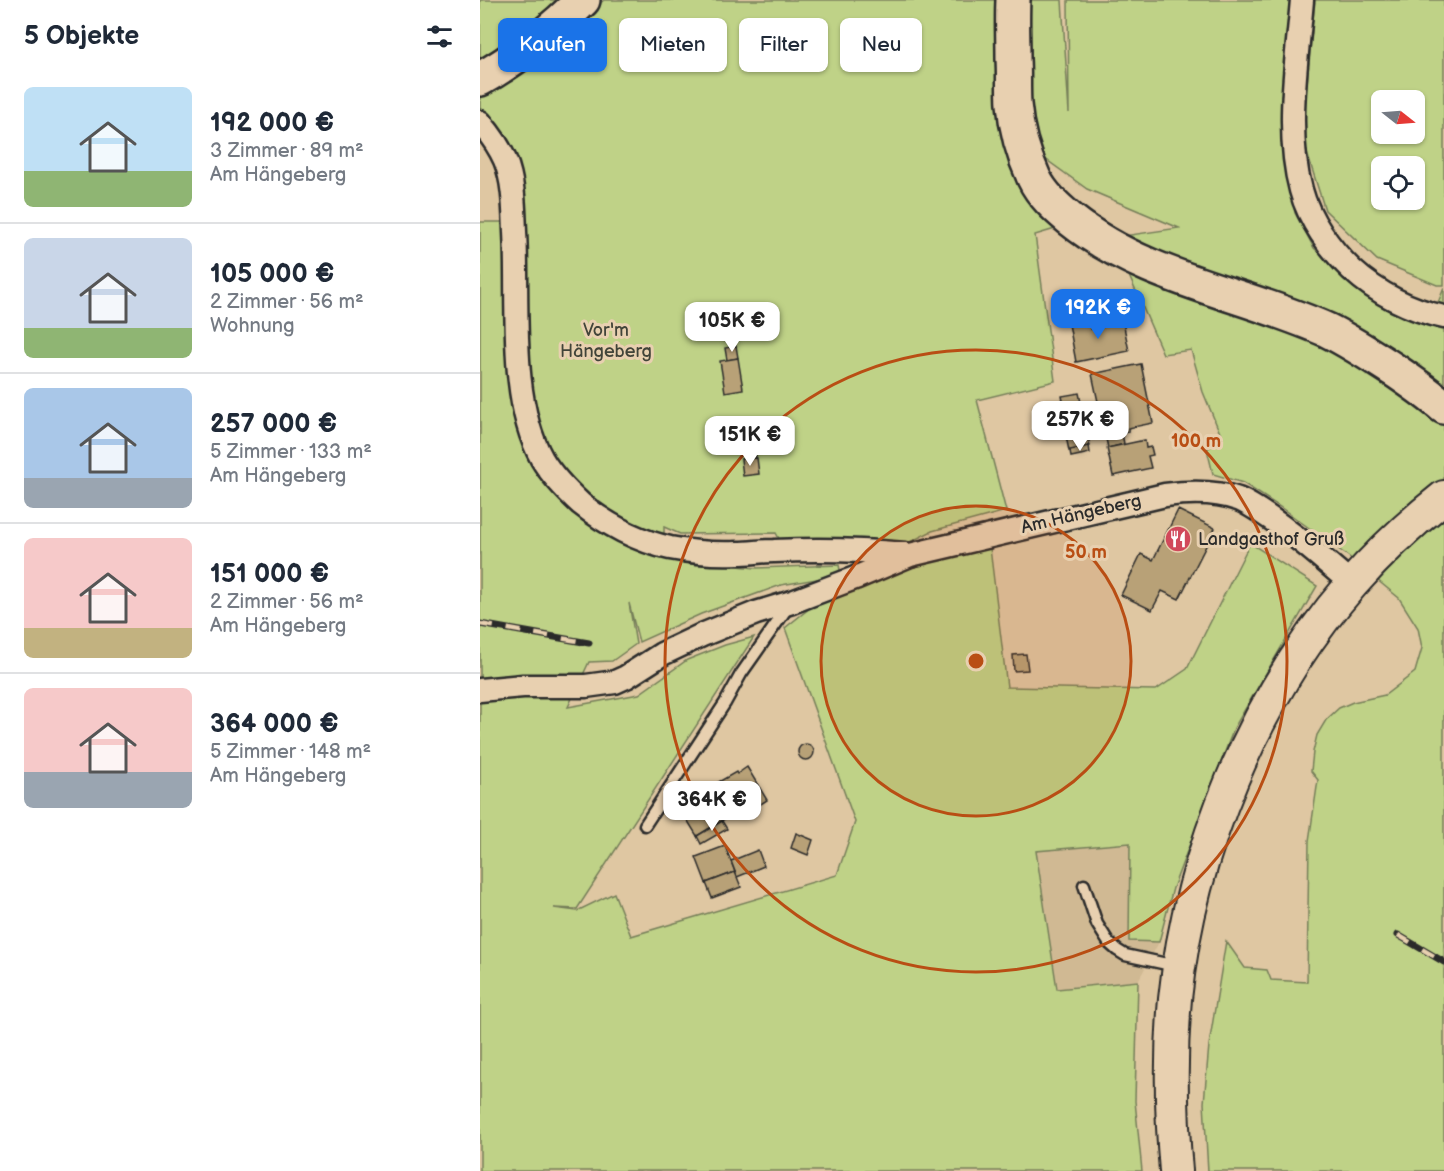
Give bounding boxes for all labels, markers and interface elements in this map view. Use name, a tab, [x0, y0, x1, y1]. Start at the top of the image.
chip: Kaufen	[498, 18, 607, 72]
chip: Mieten	[619, 18, 727, 72]
chip: Filter	[739, 18, 828, 72]
chip: Neu	[840, 18, 922, 72]
icon: filters	[423, 20, 456, 53]
text: 5 Objekte	[24, 21, 139, 52]
north arrow	[1371, 90, 1425, 144]
map controls	[1371, 90, 1425, 210]
text: 192 000 €	[210, 108, 334, 139]
icon: home	[72, 111, 144, 183]
text: 3 Zimmer · 89 m²	[210, 139, 364, 163]
button: locate	[1371, 156, 1425, 210]
text: Am Hängeberg	[210, 163, 346, 187]
text: 105 000 €	[210, 259, 334, 290]
icon: home	[72, 262, 144, 334]
pin: 192K €	[1049, 289, 1147, 340]
text: 2 Zimmer · 56 m²	[210, 290, 364, 314]
text: 192K €	[1065, 296, 1131, 320]
pin: 105K €	[683, 302, 781, 353]
text: 105K €	[699, 309, 765, 333]
text: Wohnung	[210, 314, 295, 338]
park label: Vor'm Hängeberg	[560, 320, 652, 362]
pin: 257K €	[1031, 401, 1129, 452]
text: 257K €	[1046, 408, 1114, 432]
text: 257 000 €	[210, 409, 337, 440]
icon: home	[72, 412, 144, 484]
pin: 151K €	[701, 416, 799, 467]
text: 151K €	[719, 423, 781, 447]
text: 100 m	[1171, 431, 1221, 452]
text: 5 Zimmer · 133 m²	[210, 440, 372, 464]
text: Am Hängeberg	[210, 464, 346, 488]
street label: Am Hängeberg	[1019, 490, 1143, 538]
restaurant icon: Landgasthof Gruß	[1163, 524, 1193, 554]
place label: Landgasthof Gruß	[1198, 529, 1344, 550]
text: 50 m	[1065, 542, 1107, 563]
text: 151 000 €	[210, 559, 329, 590]
icon: home	[72, 562, 144, 634]
text: 2 Zimmer · 56 m²	[210, 590, 364, 614]
text: Am Hängeberg	[210, 614, 346, 638]
centre of rings	[966, 651, 986, 671]
text: 364 000 €	[210, 709, 339, 740]
icon: home	[72, 712, 144, 784]
text: 5 Zimmer · 148 m²	[210, 740, 371, 764]
text: Am Hängeberg	[210, 764, 346, 788]
pin: 364K €	[663, 781, 761, 832]
text: 364K €	[677, 788, 747, 812]

